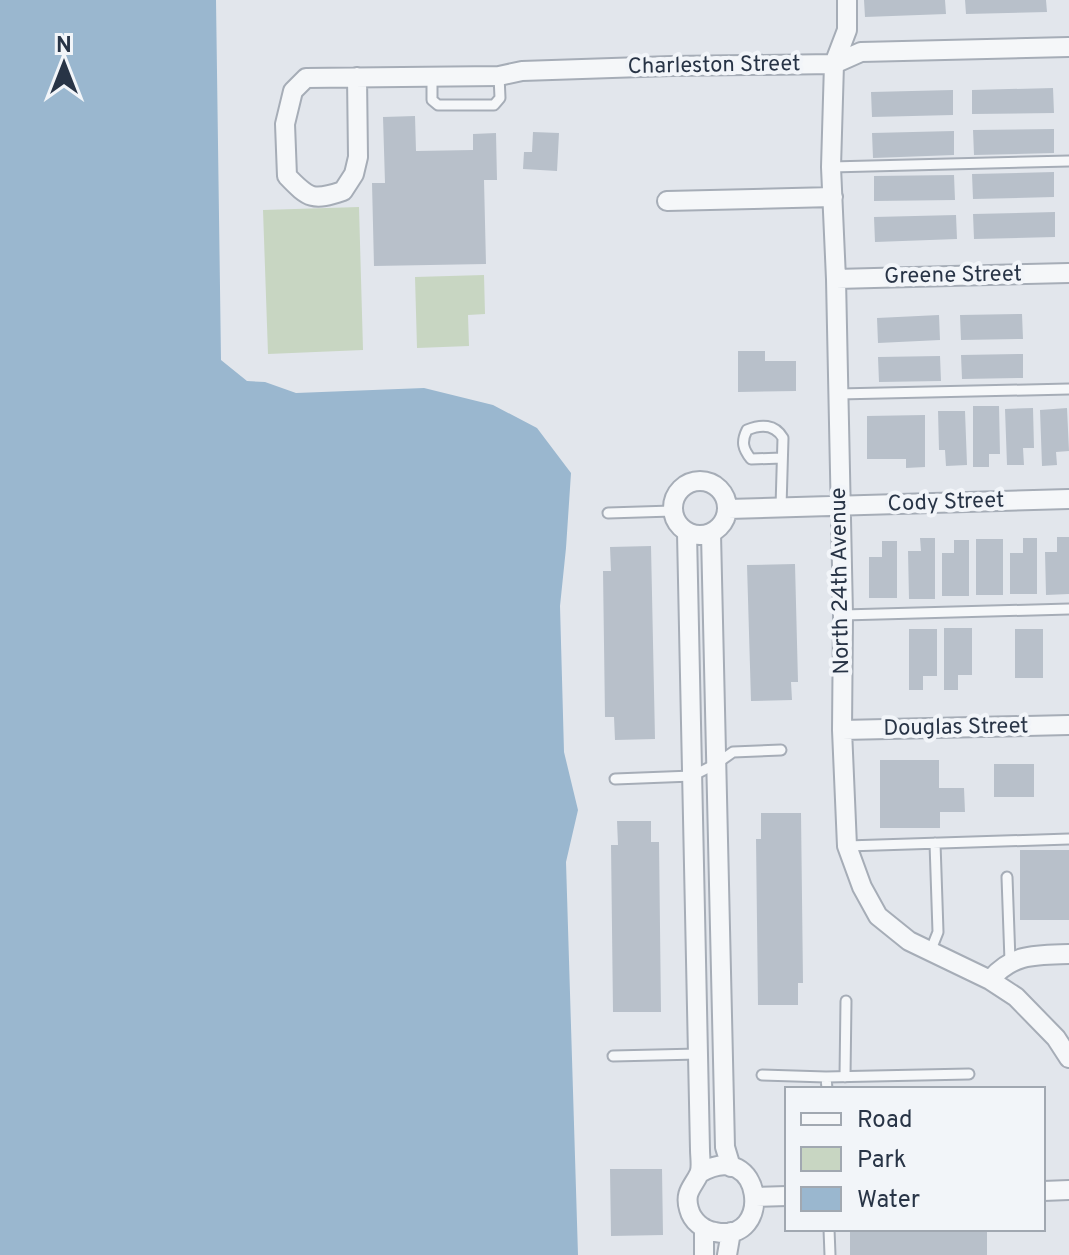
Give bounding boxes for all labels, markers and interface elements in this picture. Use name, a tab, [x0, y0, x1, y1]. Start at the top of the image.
north arrow	[24, 24, 104, 104]
text: N	[56, 33, 72, 60]
street label: Charleston Street	[627, 51, 801, 81]
street label: Greene Street	[884, 261, 1022, 291]
street label: North 24th Avenue	[826, 487, 856, 675]
street label: Cody Street	[887, 487, 1005, 519]
street label: Douglas Street	[883, 713, 1029, 743]
legend	[785, 1087, 1045, 1231]
text: Road	[857, 1106, 913, 1136]
text: Park	[857, 1146, 907, 1176]
text: Water	[857, 1186, 920, 1216]

